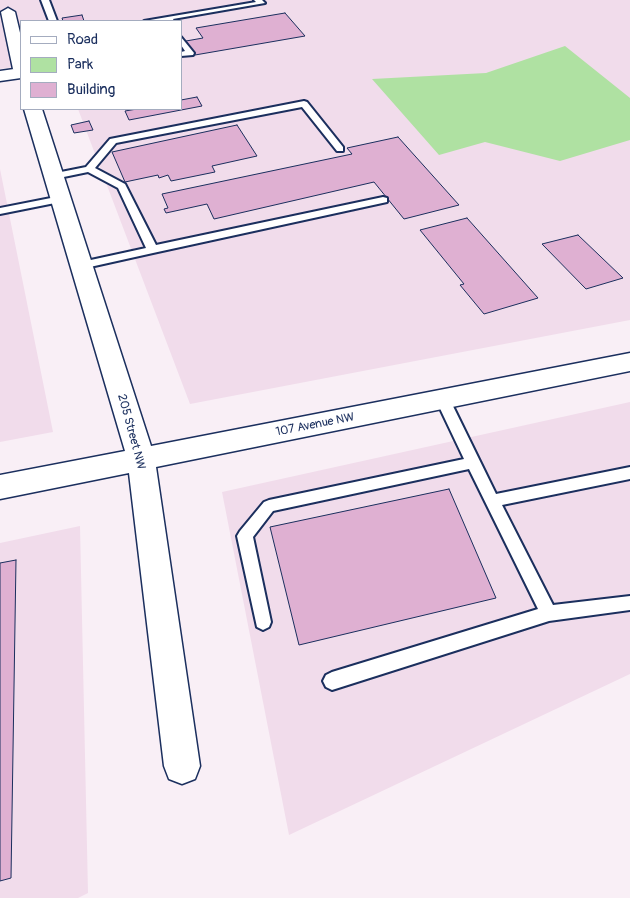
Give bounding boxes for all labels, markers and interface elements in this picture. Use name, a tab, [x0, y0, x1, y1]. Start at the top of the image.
legend	[20, 20, 182, 110]
text: Road	[67, 30, 98, 49]
text: Park	[67, 55, 93, 74]
text: Building	[67, 80, 115, 99]
street label: 205 Street NW	[114, 393, 148, 471]
street label: 107 Avenue NW	[275, 410, 355, 440]

